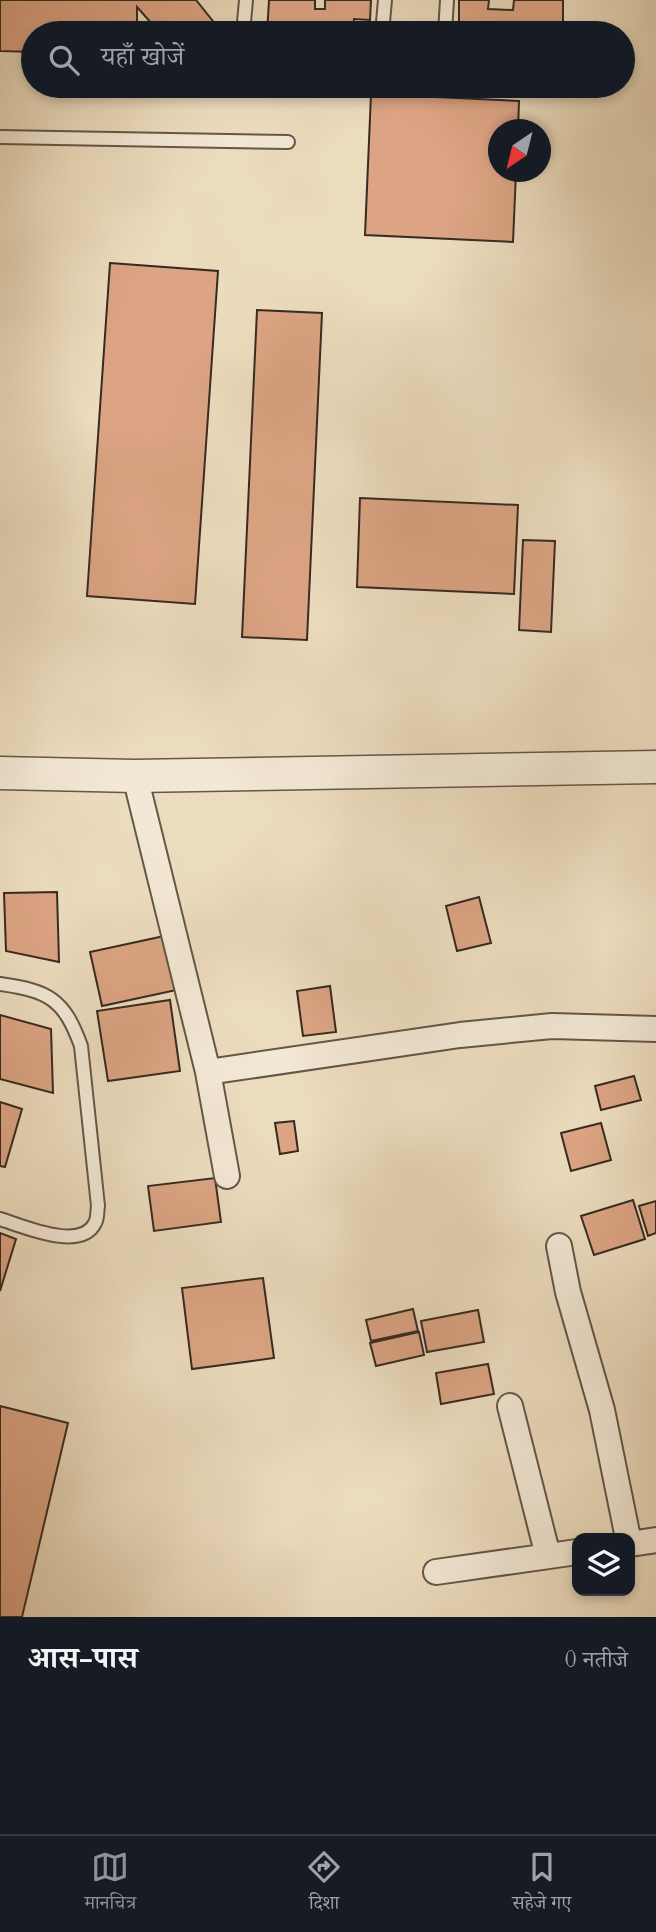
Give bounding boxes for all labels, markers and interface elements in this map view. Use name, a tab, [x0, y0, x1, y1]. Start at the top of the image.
search box	[21, 21, 635, 98]
text: यहाँ खोजें	[101, 39, 184, 74]
icon: search	[45, 41, 83, 79]
north arrow	[488, 119, 551, 182]
map controls	[572, 1533, 635, 1596]
button: layers	[572, 1533, 635, 1596]
text: आस-पास	[28, 1638, 138, 1679]
text: 0 नतीजे	[565, 1644, 628, 1675]
tab: मानचित्र	[85, 1848, 136, 1921]
tab: दिशा	[305, 1848, 343, 1921]
tab: सहेजे गए	[512, 1848, 571, 1921]

